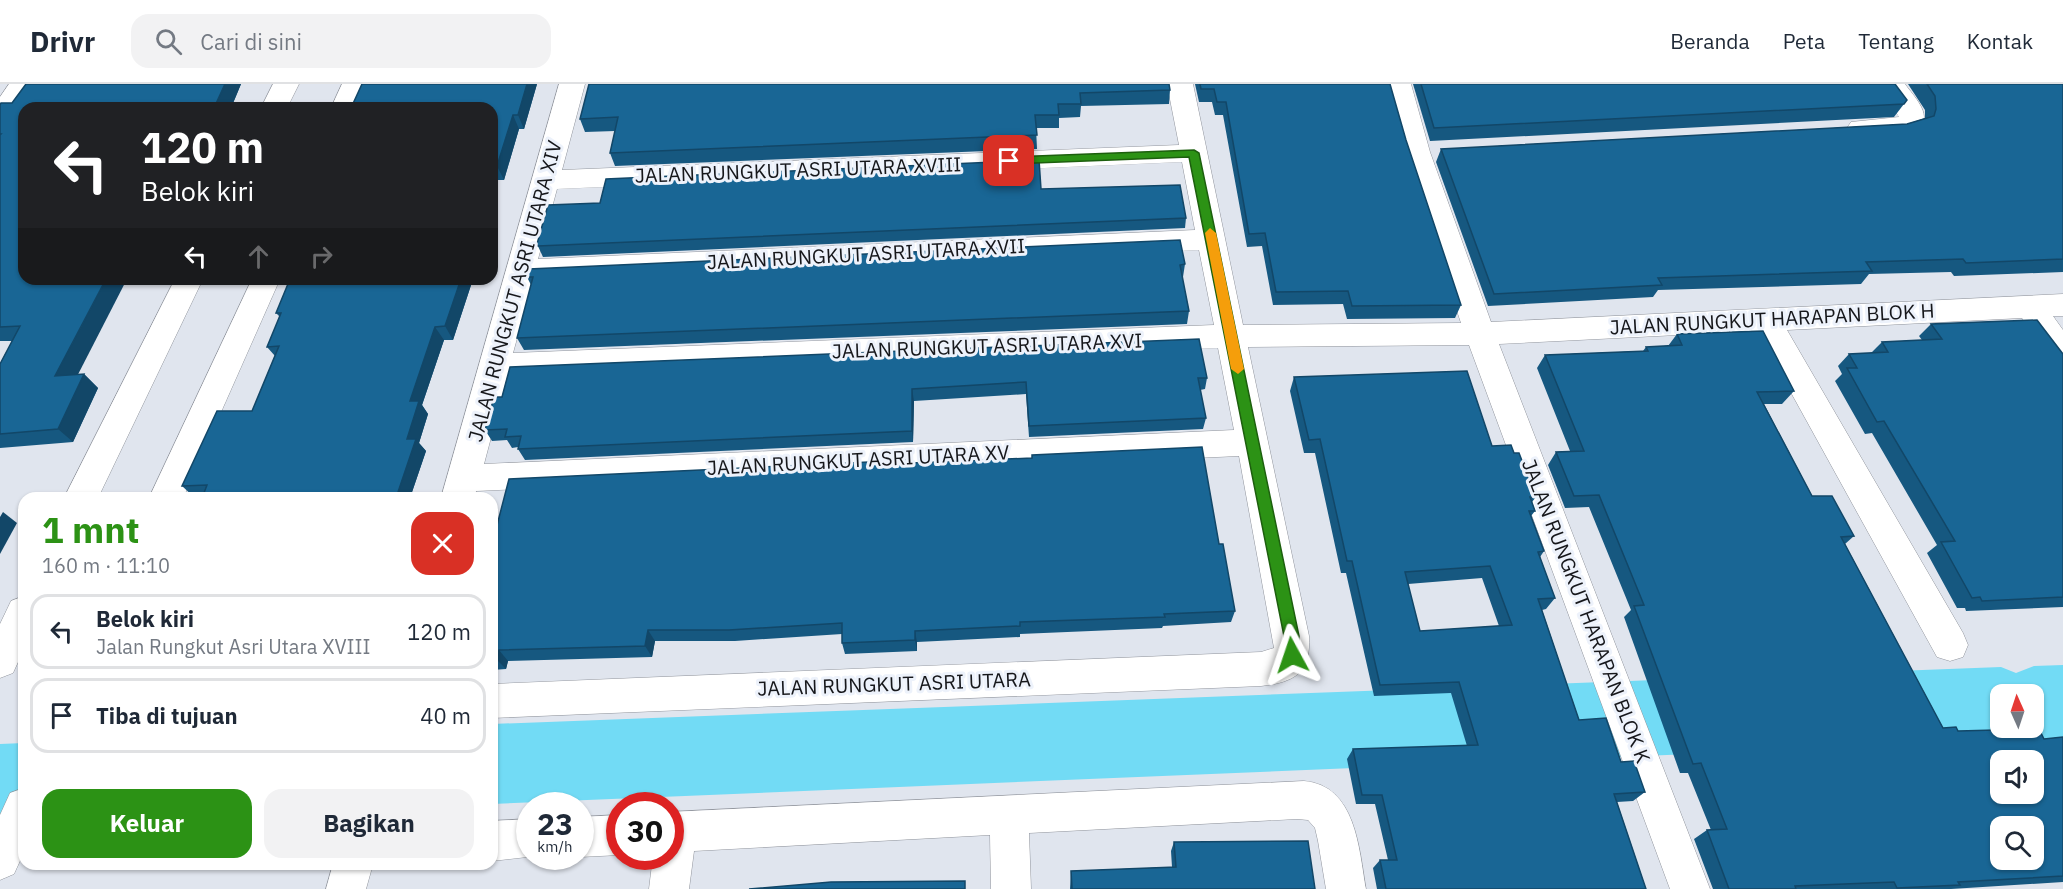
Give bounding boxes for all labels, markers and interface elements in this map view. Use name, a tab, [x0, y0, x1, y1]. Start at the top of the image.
search box	[131, 14, 551, 68]
text: Drivr	[30, 23, 95, 60]
icon: search	[152, 25, 185, 58]
text: Cari di sini	[200, 27, 302, 56]
text: Beranda	[1670, 27, 1750, 55]
text: Peta	[1783, 27, 1825, 55]
text: Tentang	[1858, 27, 1934, 55]
text: Kontak	[1967, 27, 2033, 55]
text: 120 m	[141, 120, 264, 175]
icon: left	[42, 126, 120, 204]
pin	[983, 135, 1034, 186]
street label: JALAN RUNGKUT ASRI UTARA XIV	[461, 137, 568, 444]
icon: arrive	[992, 144, 1025, 177]
street label: JALAN RUNGKUT ASRI UTARA XVIII	[634, 150, 962, 189]
text: Belok kiri	[141, 173, 254, 208]
street label: JALAN RUNGKUT ASRI UTARA XVII	[706, 232, 1026, 275]
icon: left	[179, 240, 212, 273]
icon: ahead	[242, 240, 275, 273]
icon: right	[305, 240, 338, 273]
street label: JALAN RUNGKUT HARAPAN BLOK H	[1609, 297, 1935, 340]
street label: JALAN RUNGKUT ASRI UTARA XVI	[831, 327, 1143, 364]
street label: JALAN RUNGKUT ASRI UTARA XV	[706, 438, 1010, 481]
street label: JALAN RUNGKUT HARAPAN BLOK K	[1516, 455, 1657, 767]
text: 1 mnt	[42, 506, 140, 553]
button: close	[411, 512, 474, 575]
text: 160 m · 11:10	[42, 552, 170, 579]
text: Belok kiri	[96, 604, 194, 633]
icon: left	[45, 615, 78, 648]
text: 120 m	[407, 617, 471, 646]
position arrow	[1260, 623, 1324, 687]
text: Jalan Rungkut Asri Utara XVIII	[96, 633, 371, 660]
street label: JALAN RUNGKUT ASRI UTARA	[757, 665, 1031, 702]
north arrow	[1990, 684, 2044, 738]
map controls	[1990, 684, 2044, 870]
icon: arrive	[45, 699, 78, 732]
text: Tiba di tujuan	[96, 701, 238, 730]
text: 40 m	[420, 701, 471, 730]
button: sound	[1990, 750, 2044, 804]
button: Keluar	[42, 789, 252, 858]
button: Bagikan	[264, 789, 474, 858]
speed limit sign: 30	[606, 792, 684, 870]
text: 23	[537, 804, 573, 843]
button: search	[1990, 816, 2044, 870]
text: km/h	[537, 837, 573, 856]

